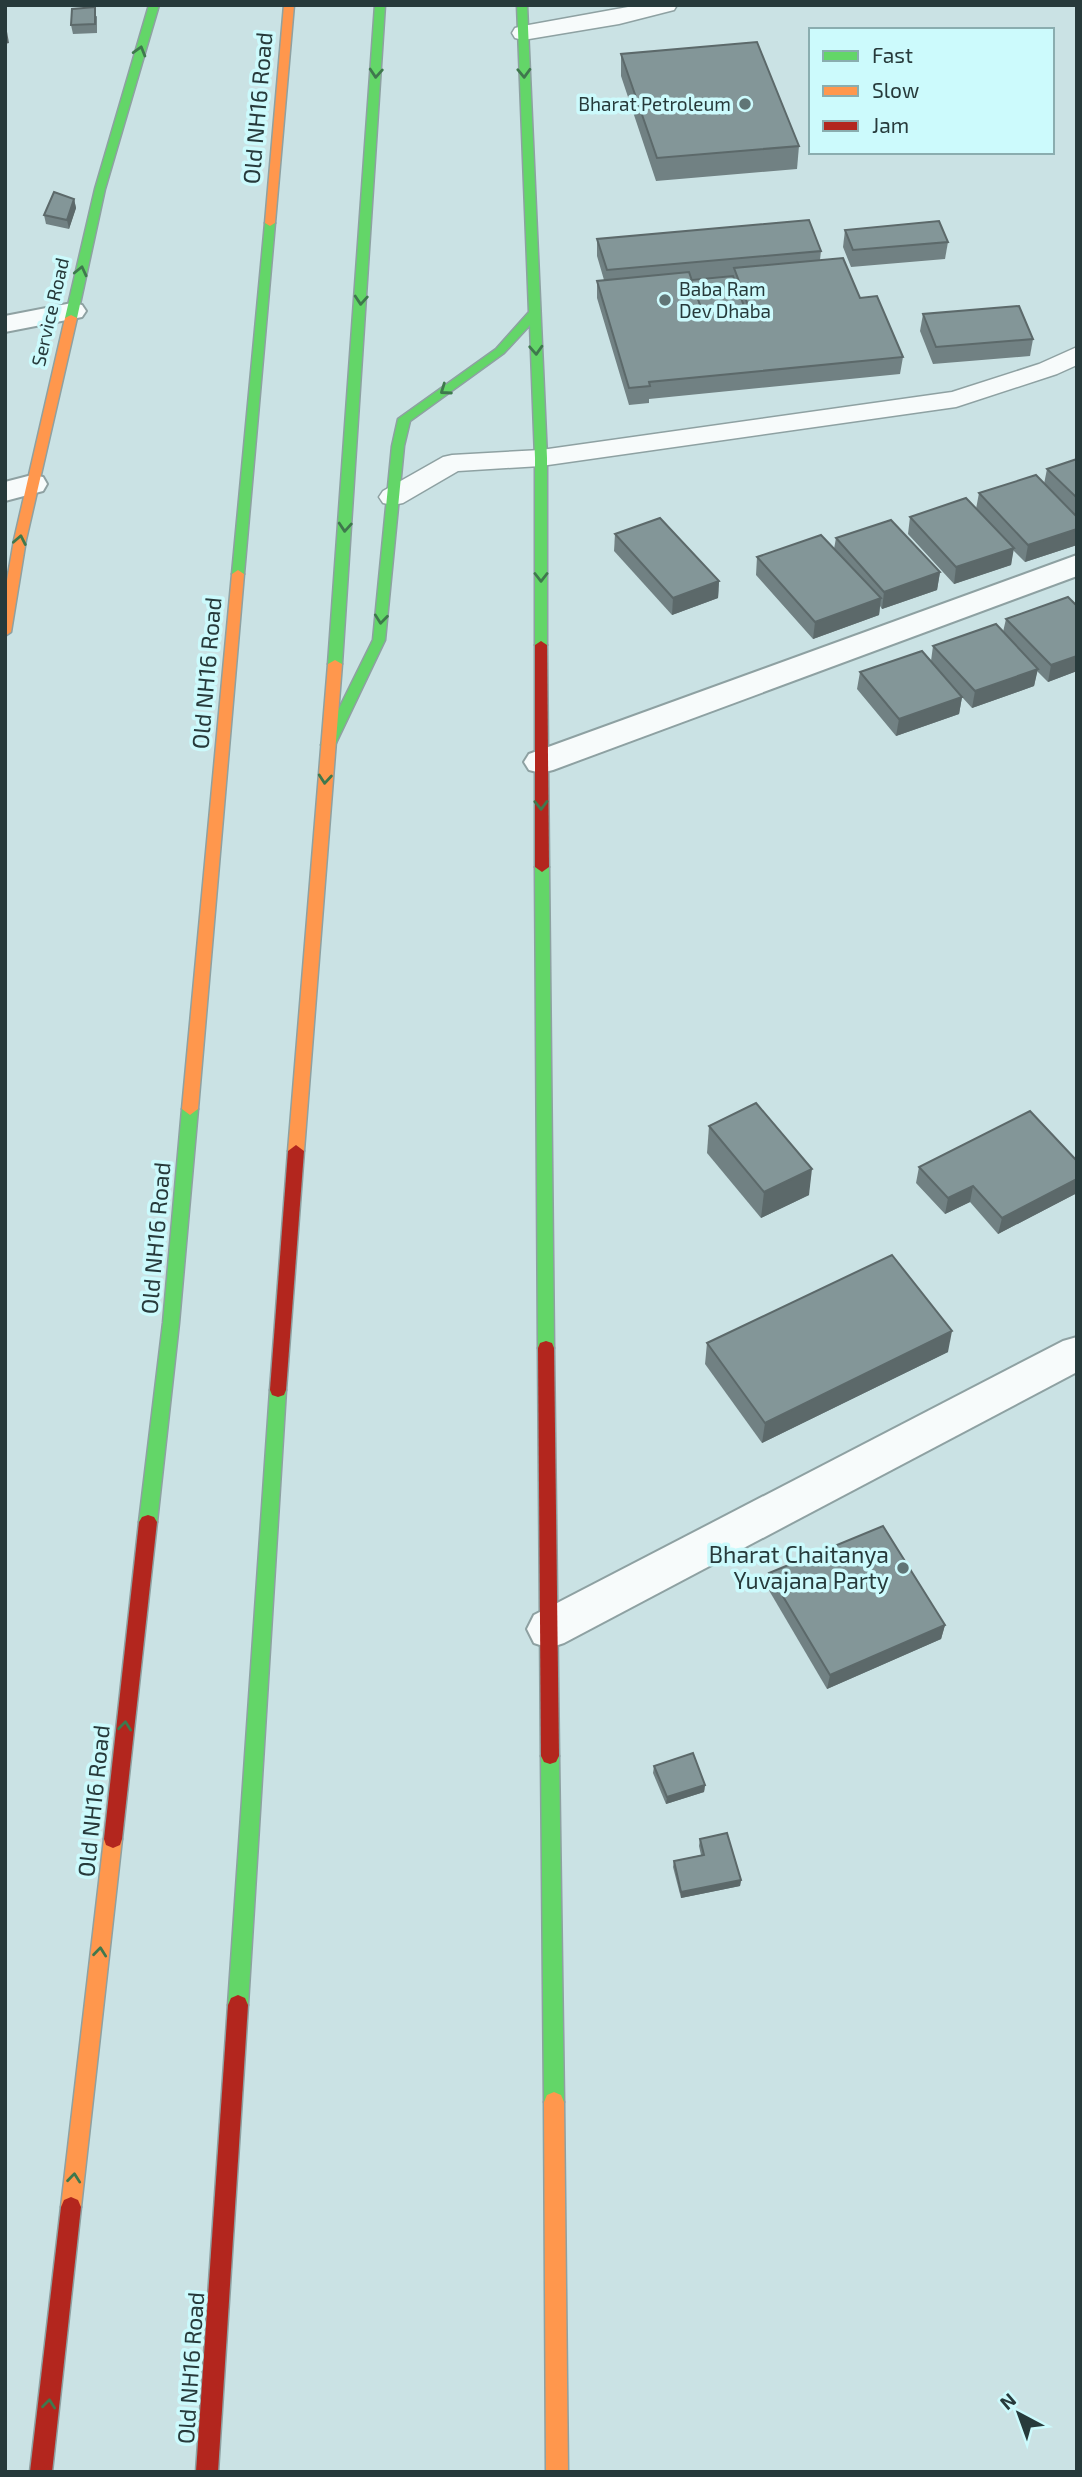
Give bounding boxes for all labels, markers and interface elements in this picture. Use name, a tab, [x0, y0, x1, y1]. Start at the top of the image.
legend	[809, 28, 1054, 154]
street label: Old NH16 Road	[236, 31, 278, 185]
text: Fast	[872, 42, 913, 67]
one-way arrow	[132, 45, 147, 57]
one-way arrow	[369, 68, 384, 79]
one-way arrow	[517, 68, 532, 79]
text: Slow	[872, 77, 919, 102]
place label: Bharat Petroleum	[578, 92, 731, 115]
marker: Bharat Petroleum	[737, 96, 753, 112]
text: Jam	[872, 112, 909, 137]
street label: Service Road	[26, 255, 73, 368]
one-way arrow	[73, 265, 88, 277]
place label: Baba Ram Dev Dhaba	[679, 277, 771, 322]
marker: Baba Ram Dev Dhaba	[657, 292, 673, 308]
one-way arrow	[354, 295, 369, 306]
one-way arrow	[528, 344, 543, 355]
one-way arrow	[440, 382, 453, 394]
one-way arrow	[338, 522, 353, 533]
one-way arrow	[12, 534, 27, 546]
one-way arrow	[533, 572, 549, 583]
street label: Old NH16 Road	[185, 596, 227, 750]
one-way arrow	[374, 613, 389, 624]
one-way arrow	[318, 773, 333, 784]
one-way arrow	[533, 800, 549, 810]
street label: Old NH16 Road	[134, 1161, 176, 1315]
place label: Bharat Chaitanya Yuvajana Party	[709, 1540, 889, 1594]
marker: Bharat Chaitanya Yuvajana Party	[895, 1560, 911, 1576]
one-way arrow	[118, 1720, 133, 1732]
street label: Old NH16 Road	[71, 1724, 115, 1878]
one-way arrow	[92, 1946, 107, 1957]
one-way arrow	[67, 2172, 82, 2184]
street label: Old NH16 Road	[171, 2291, 209, 2445]
north arrow	[984, 2379, 1054, 2449]
text: N	[995, 2388, 1020, 2414]
one-way arrow	[41, 2398, 56, 2410]

